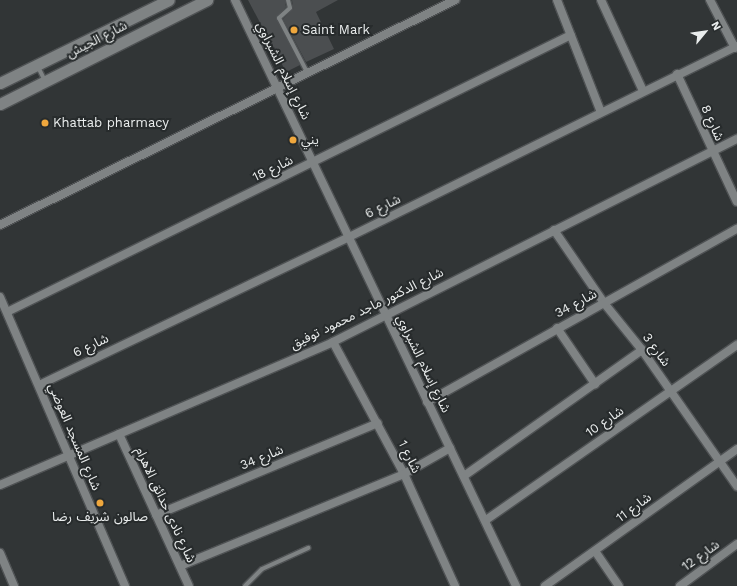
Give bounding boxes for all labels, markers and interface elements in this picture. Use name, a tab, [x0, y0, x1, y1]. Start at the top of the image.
north arrow	[685, 12, 725, 52]
street label: شارع الجيش	[64, 18, 130, 62]
street label: شارع إسلام الشبراوي	[253, 19, 313, 123]
text: N	[708, 19, 724, 33]
place label: Saint Mark	[302, 22, 370, 38]
marker: Saint Mark	[289, 25, 299, 35]
street label: شارع 8	[697, 103, 727, 143]
place label: Khattab pharmacy	[53, 115, 169, 131]
marker: Khattab pharmacy	[40, 118, 50, 128]
place label: يني	[301, 132, 319, 148]
marker: يني	[288, 135, 298, 145]
street label: شارع 18	[250, 153, 296, 185]
street label: شارع 6	[363, 192, 403, 222]
street label: شارع الدكتور ماجد محمود توفيق	[288, 265, 446, 353]
street label: شارع 34	[552, 286, 600, 322]
street label: شارع إسلام الشبراوي	[393, 312, 453, 416]
street label: شارع 3	[639, 330, 673, 370]
street label: شارع 6	[71, 331, 111, 361]
street label: شارع المسجد العوضي	[44, 381, 104, 493]
street label: شارع 10	[583, 403, 627, 441]
street label: شارع 1	[394, 438, 424, 476]
street label: شارع 34	[238, 442, 286, 474]
street label: شارع نادى حدائق الاهرام	[131, 445, 199, 565]
street label: شارع 11	[613, 490, 655, 526]
marker: صالون شريف رضا	[95, 498, 105, 508]
place label: صالون شريف رضا	[52, 509, 148, 525]
street label: شارع 12	[679, 537, 723, 575]

